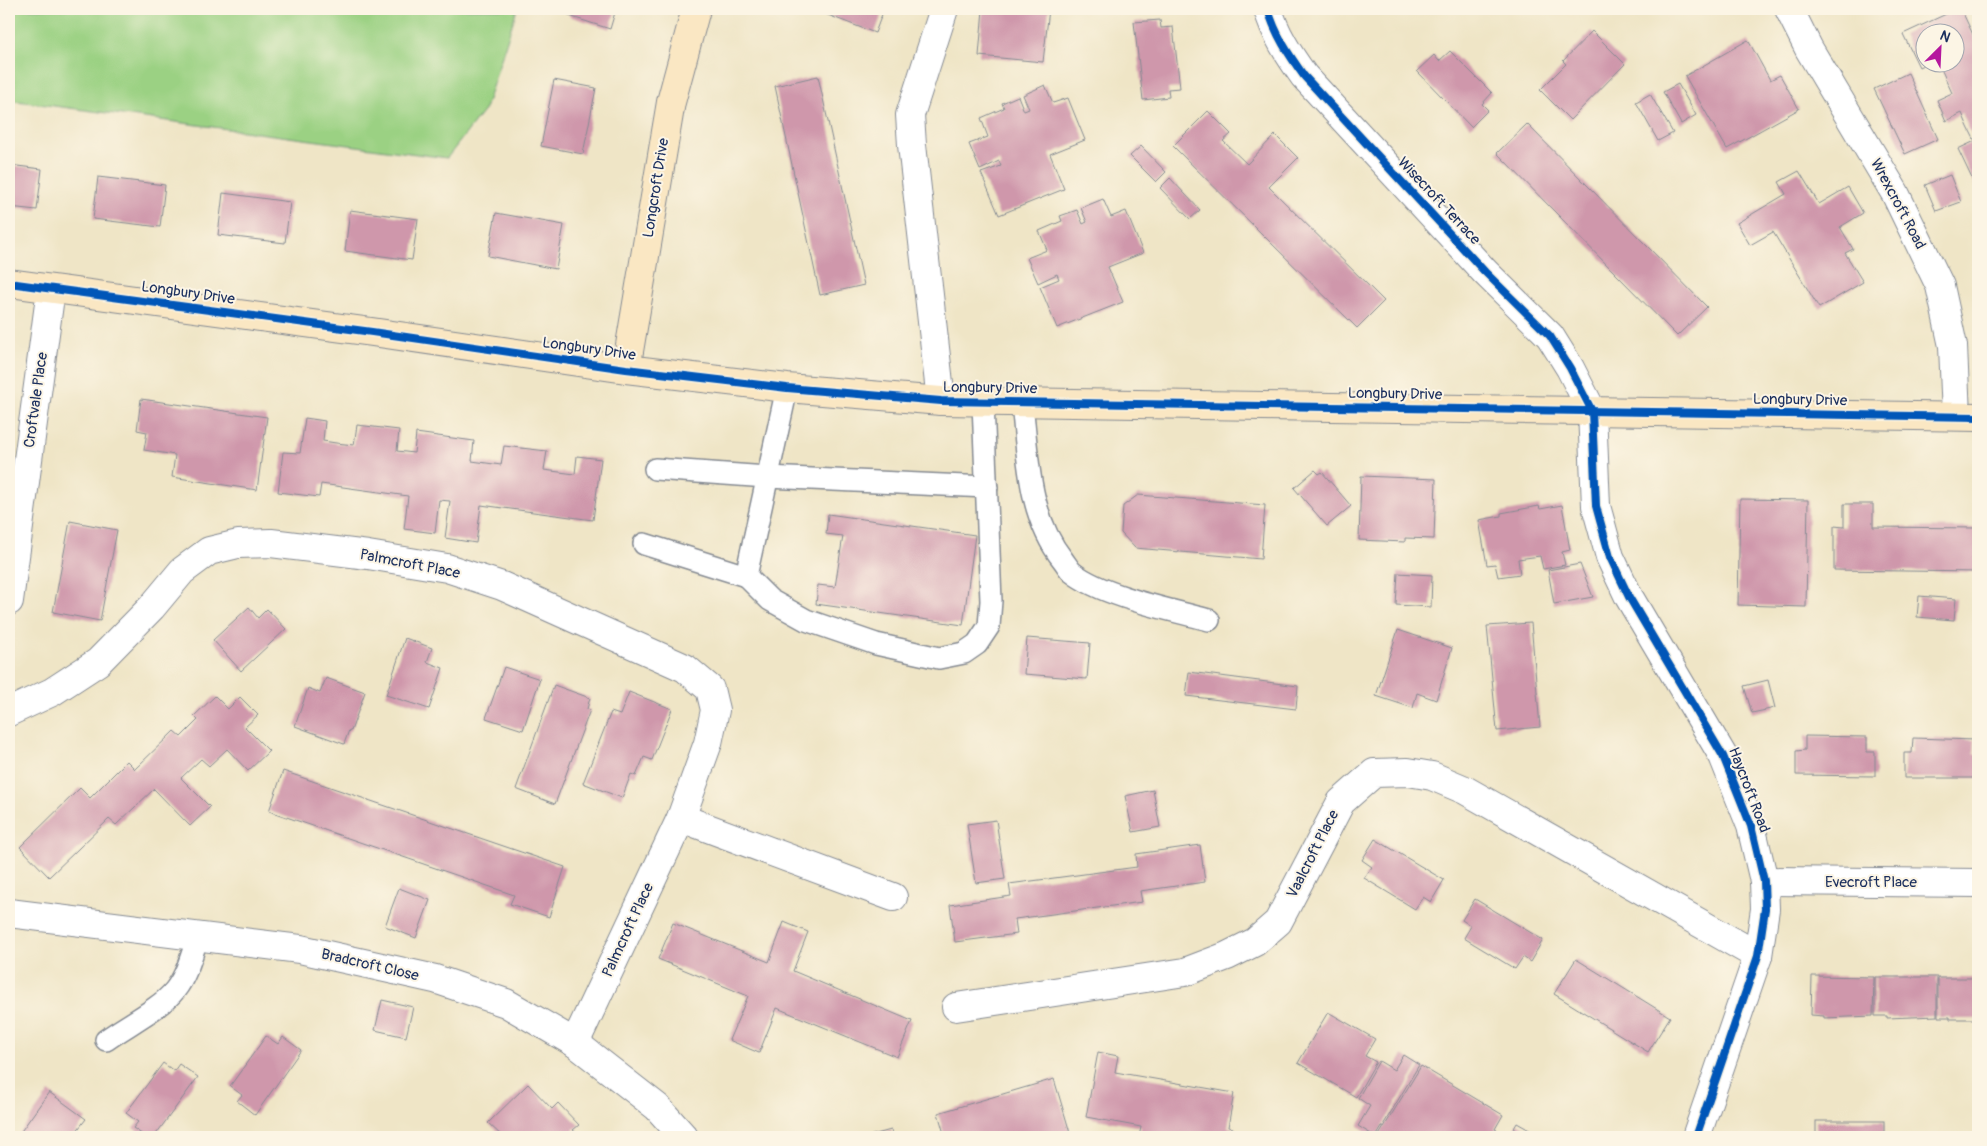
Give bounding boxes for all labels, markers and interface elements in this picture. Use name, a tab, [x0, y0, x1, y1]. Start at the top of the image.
north arrow	[1914, 22, 1964, 72]
text: N	[1937, 27, 1953, 46]
street label: Longcroft Drive	[639, 136, 673, 239]
street label: Wisecroft Terrace	[1393, 153, 1485, 249]
street label: Wrexcroft Road	[1866, 155, 1930, 253]
street label: Longbury Drive	[140, 277, 237, 309]
street label: Longbury Drive	[541, 333, 638, 365]
street label: Croftvale Place	[20, 350, 52, 449]
street label: Longbury Drive	[943, 378, 1038, 398]
street label: Longbury Drive	[1348, 384, 1443, 404]
street label: Longbury Drive	[1753, 390, 1848, 410]
street label: Palmcroft Place	[358, 545, 462, 583]
street label: Haycroft Road	[1724, 745, 1774, 835]
street label: Vaalcroft Place	[1283, 806, 1344, 901]
street label: Evecroft Place	[1825, 873, 1918, 892]
street label: Palmcroft Place	[598, 879, 658, 980]
street label: Bradcroft Close	[319, 945, 421, 986]

